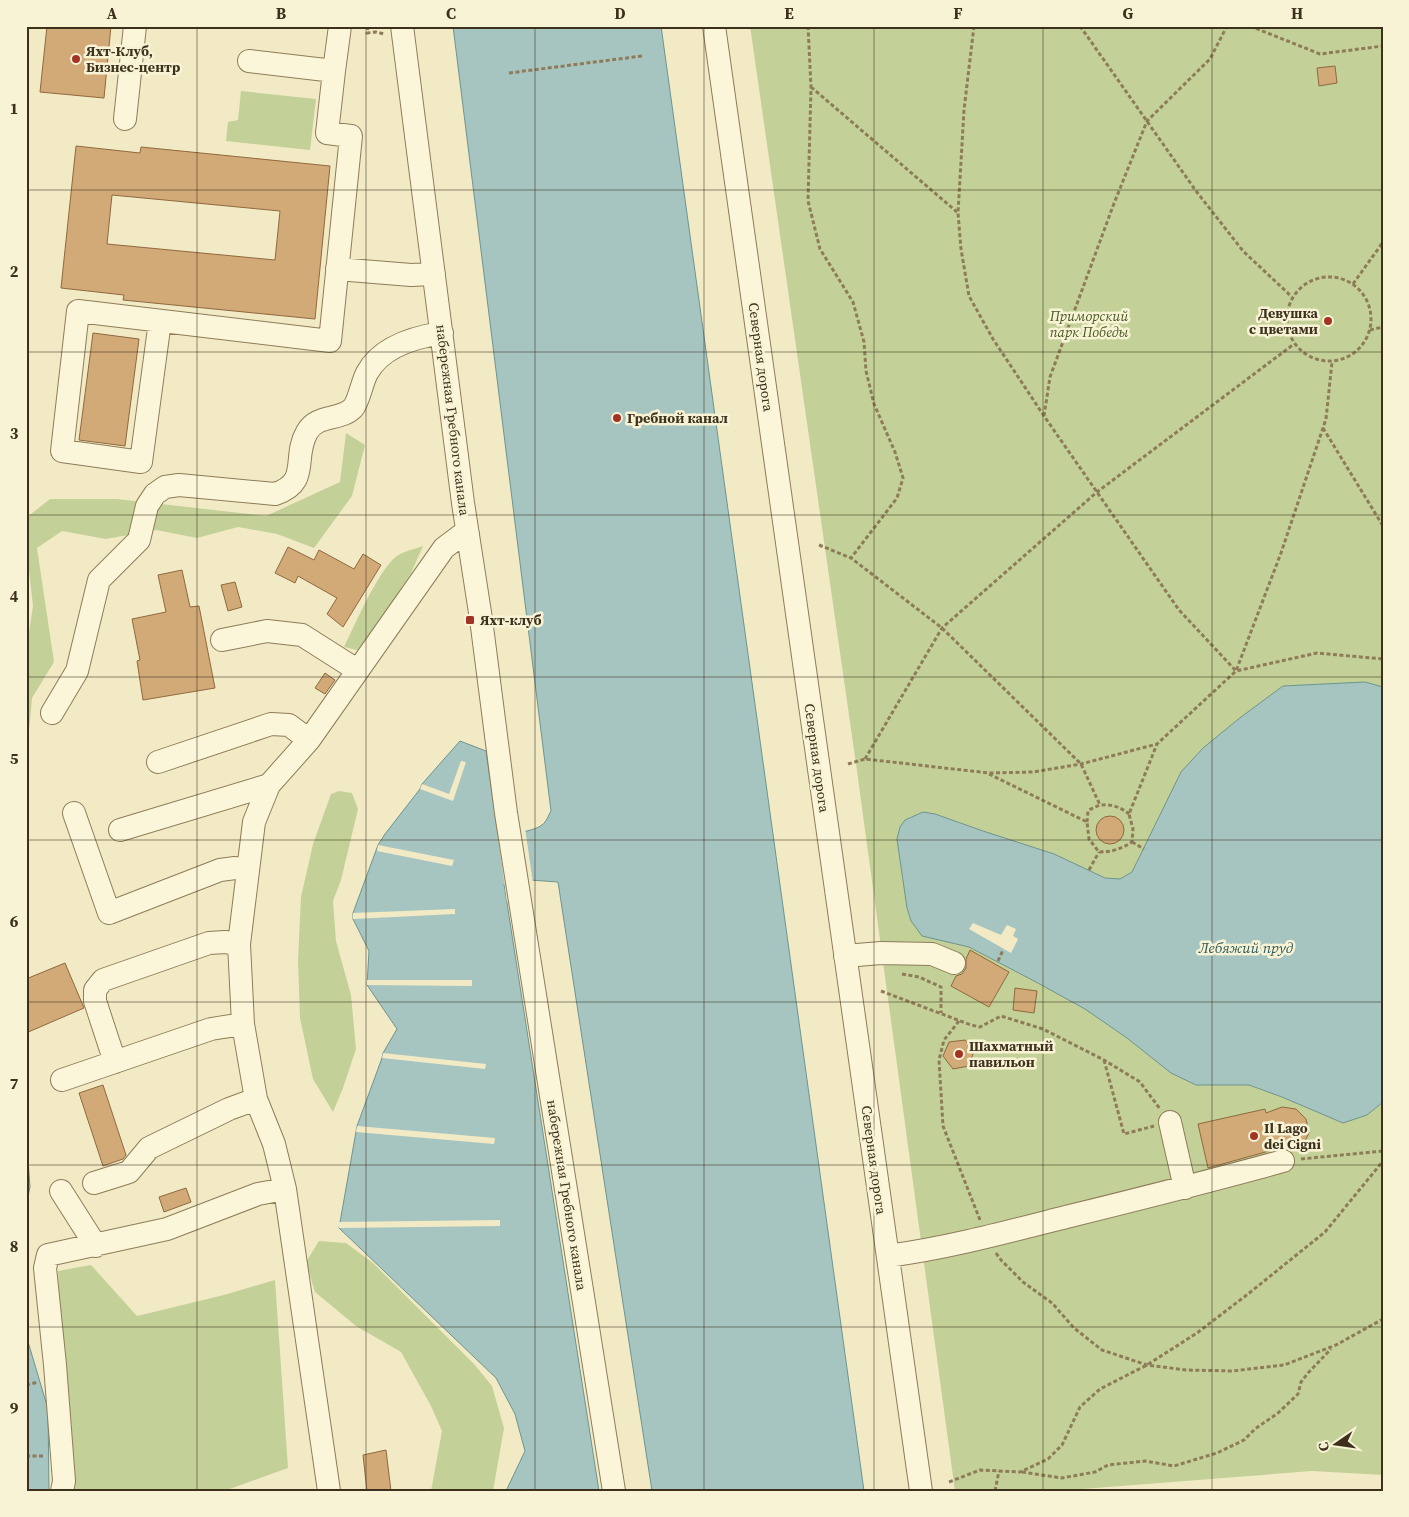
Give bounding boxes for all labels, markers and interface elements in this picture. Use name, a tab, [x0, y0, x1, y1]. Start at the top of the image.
text: A	[107, 2, 118, 24]
text: B	[276, 2, 287, 24]
text: C	[446, 2, 456, 24]
text: D	[614, 2, 626, 24]
text: E	[784, 2, 794, 24]
text: F	[953, 2, 963, 24]
text: G	[1123, 2, 1134, 24]
text: H	[1291, 2, 1303, 24]
place label: Яхт-Клуб, Бизнес-центр	[86, 41, 181, 77]
marker: Яхт-Клуб, Бизнес-центр	[70, 53, 82, 65]
text: 1	[10, 97, 18, 119]
text: 2	[10, 260, 19, 282]
street label: Северная дорога	[743, 301, 779, 414]
place label: Девушка с цветами	[1249, 303, 1319, 339]
park label: Приморский парк Победы	[1049, 306, 1128, 342]
marker: Девушка с цветами	[1322, 315, 1334, 327]
street label: набережная Гребного канала	[431, 323, 475, 518]
place label: Гребной канал	[627, 408, 728, 428]
marker: Гребной канал	[611, 412, 623, 424]
text: 3	[10, 422, 19, 444]
text: 4	[10, 585, 19, 607]
place label: Яхт-клуб	[480, 610, 542, 630]
marker: Яхт-клуб	[464, 614, 476, 626]
street label: Северная дорога	[799, 702, 835, 815]
text: 5	[10, 747, 19, 769]
text: 6	[10, 910, 19, 932]
water label: Лебяжий пруд	[1198, 937, 1294, 958]
place label: Шахматный павильон	[969, 1036, 1054, 1072]
marker: Шахматный павильон	[953, 1048, 965, 1060]
text: 7	[10, 1072, 19, 1094]
street label: набережная Гребного канала	[542, 1098, 592, 1293]
street label: Северная дорога	[856, 1104, 892, 1217]
place label: Il Lago dei Cigni	[1264, 1118, 1321, 1154]
marker: Il Lago dei Cigni	[1248, 1130, 1260, 1142]
text: 8	[10, 1235, 18, 1257]
text: 9	[10, 1397, 19, 1419]
north arrow	[1312, 1420, 1362, 1470]
text: С	[1313, 1440, 1334, 1453]

